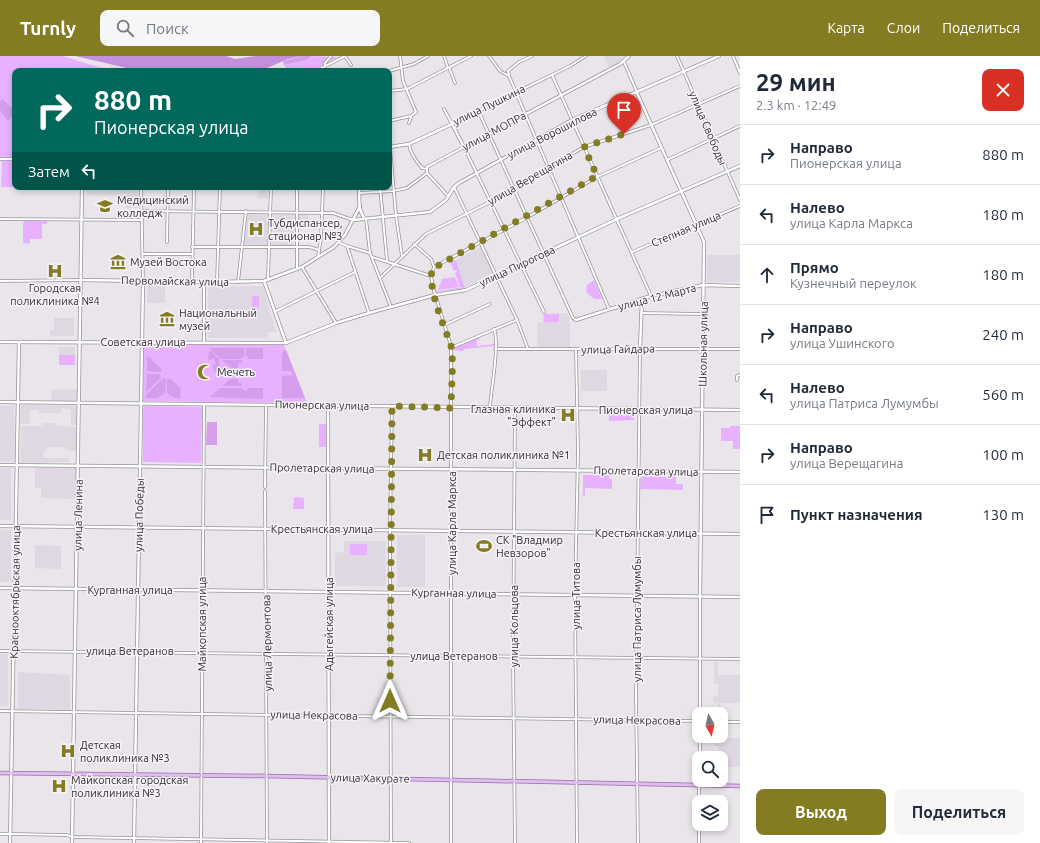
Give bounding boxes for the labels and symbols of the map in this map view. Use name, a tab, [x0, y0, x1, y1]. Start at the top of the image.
street label: улица Пушкина	[451, 82, 527, 128]
street label: улица Свободы	[687, 89, 729, 167]
pin	[607, 93, 641, 134]
street label: улица Ворошилова	[505, 105, 599, 161]
street label: улица МОПРа	[460, 109, 528, 153]
street label: улица Верещагина	[485, 149, 575, 207]
place label: Медицинский колледж	[117, 194, 189, 219]
school or university icon: Медицинский колледж	[96, 197, 114, 215]
street label: Степная улица	[649, 209, 723, 249]
place label: Тубдиспансер, стационар №3	[268, 217, 342, 242]
hospital icon: Тубдиспансер, стационар №3	[247, 220, 265, 238]
street label: улица Пирогова	[477, 243, 557, 289]
museum icon: Музей Востока	[109, 253, 127, 271]
place label: Музей Востока	[130, 256, 207, 268]
hospital icon: Городская поликлиника №4	[46, 262, 64, 280]
street label: Первомайская улица	[121, 274, 229, 288]
place label: Городская поликлиника №4	[10, 282, 100, 307]
street label: улица 12 Марта	[617, 282, 697, 312]
street label: Школьная улица	[696, 301, 710, 387]
place label: Национальный музей	[179, 307, 257, 332]
museum icon: Национальный музей	[158, 310, 176, 328]
street label: Советская улица	[100, 336, 186, 348]
street label: улица Гайдара	[581, 342, 655, 356]
mosque icon: Мечеть	[196, 363, 214, 381]
place label: Мечеть	[217, 366, 255, 378]
street label: Пионерская улица	[275, 398, 369, 412]
place label: Глазная клиника "Эффект"	[471, 403, 556, 428]
street label: Пионерская улица	[599, 404, 693, 416]
hospital icon: Глазная клиника "Эффект"	[559, 406, 577, 424]
hospital icon: Детская поликлиника №1	[416, 446, 434, 464]
place label: Детская поликлиника №1	[437, 449, 570, 461]
street label: Пролетарская улица	[269, 461, 375, 475]
street label: Пролетарская улица	[593, 464, 699, 478]
street label: улица Карла Маркса	[446, 471, 458, 575]
street label: улица Победы	[132, 478, 146, 552]
street label: улица Ленина	[71, 479, 85, 551]
street label: Крестьянская улица	[271, 523, 373, 535]
street label: Краснооктябрьская улица	[8, 525, 22, 659]
street label: Крестьянская улица	[595, 527, 697, 539]
place label: СК "Владмир Невзоров"	[496, 534, 563, 559]
sports icon: СК "Владмир Невзоров"	[475, 537, 493, 555]
street label: улица Патриса Лумумбы	[631, 556, 643, 682]
street label: улица Титова	[570, 562, 582, 630]
street label: Майкопская улица	[196, 577, 208, 671]
street label: Адыгейская улица	[323, 577, 335, 671]
street label: Курганная улица	[87, 584, 173, 596]
street label: улица Кольцова	[508, 585, 520, 667]
street label: Курганная улица	[411, 586, 497, 600]
street label: улица Лермонтова	[260, 595, 274, 691]
street label: улица Ветеранов	[86, 645, 174, 657]
street label: улица Ветеранов	[410, 650, 498, 662]
position arrow	[369, 680, 411, 722]
north arrow	[692, 707, 728, 743]
street label: улица Некрасова	[270, 708, 358, 722]
street label: улица Некрасова	[593, 713, 681, 727]
place label: Детская поликлиника №3	[80, 739, 170, 764]
hospital icon: Детская поликлиника №3	[59, 742, 77, 760]
street label: улица Хакурате	[330, 771, 410, 785]
place label: Майкопская городская поликлиника №3	[71, 774, 188, 799]
hospital icon: Майкопская городская поликлиника №3	[50, 777, 68, 795]

